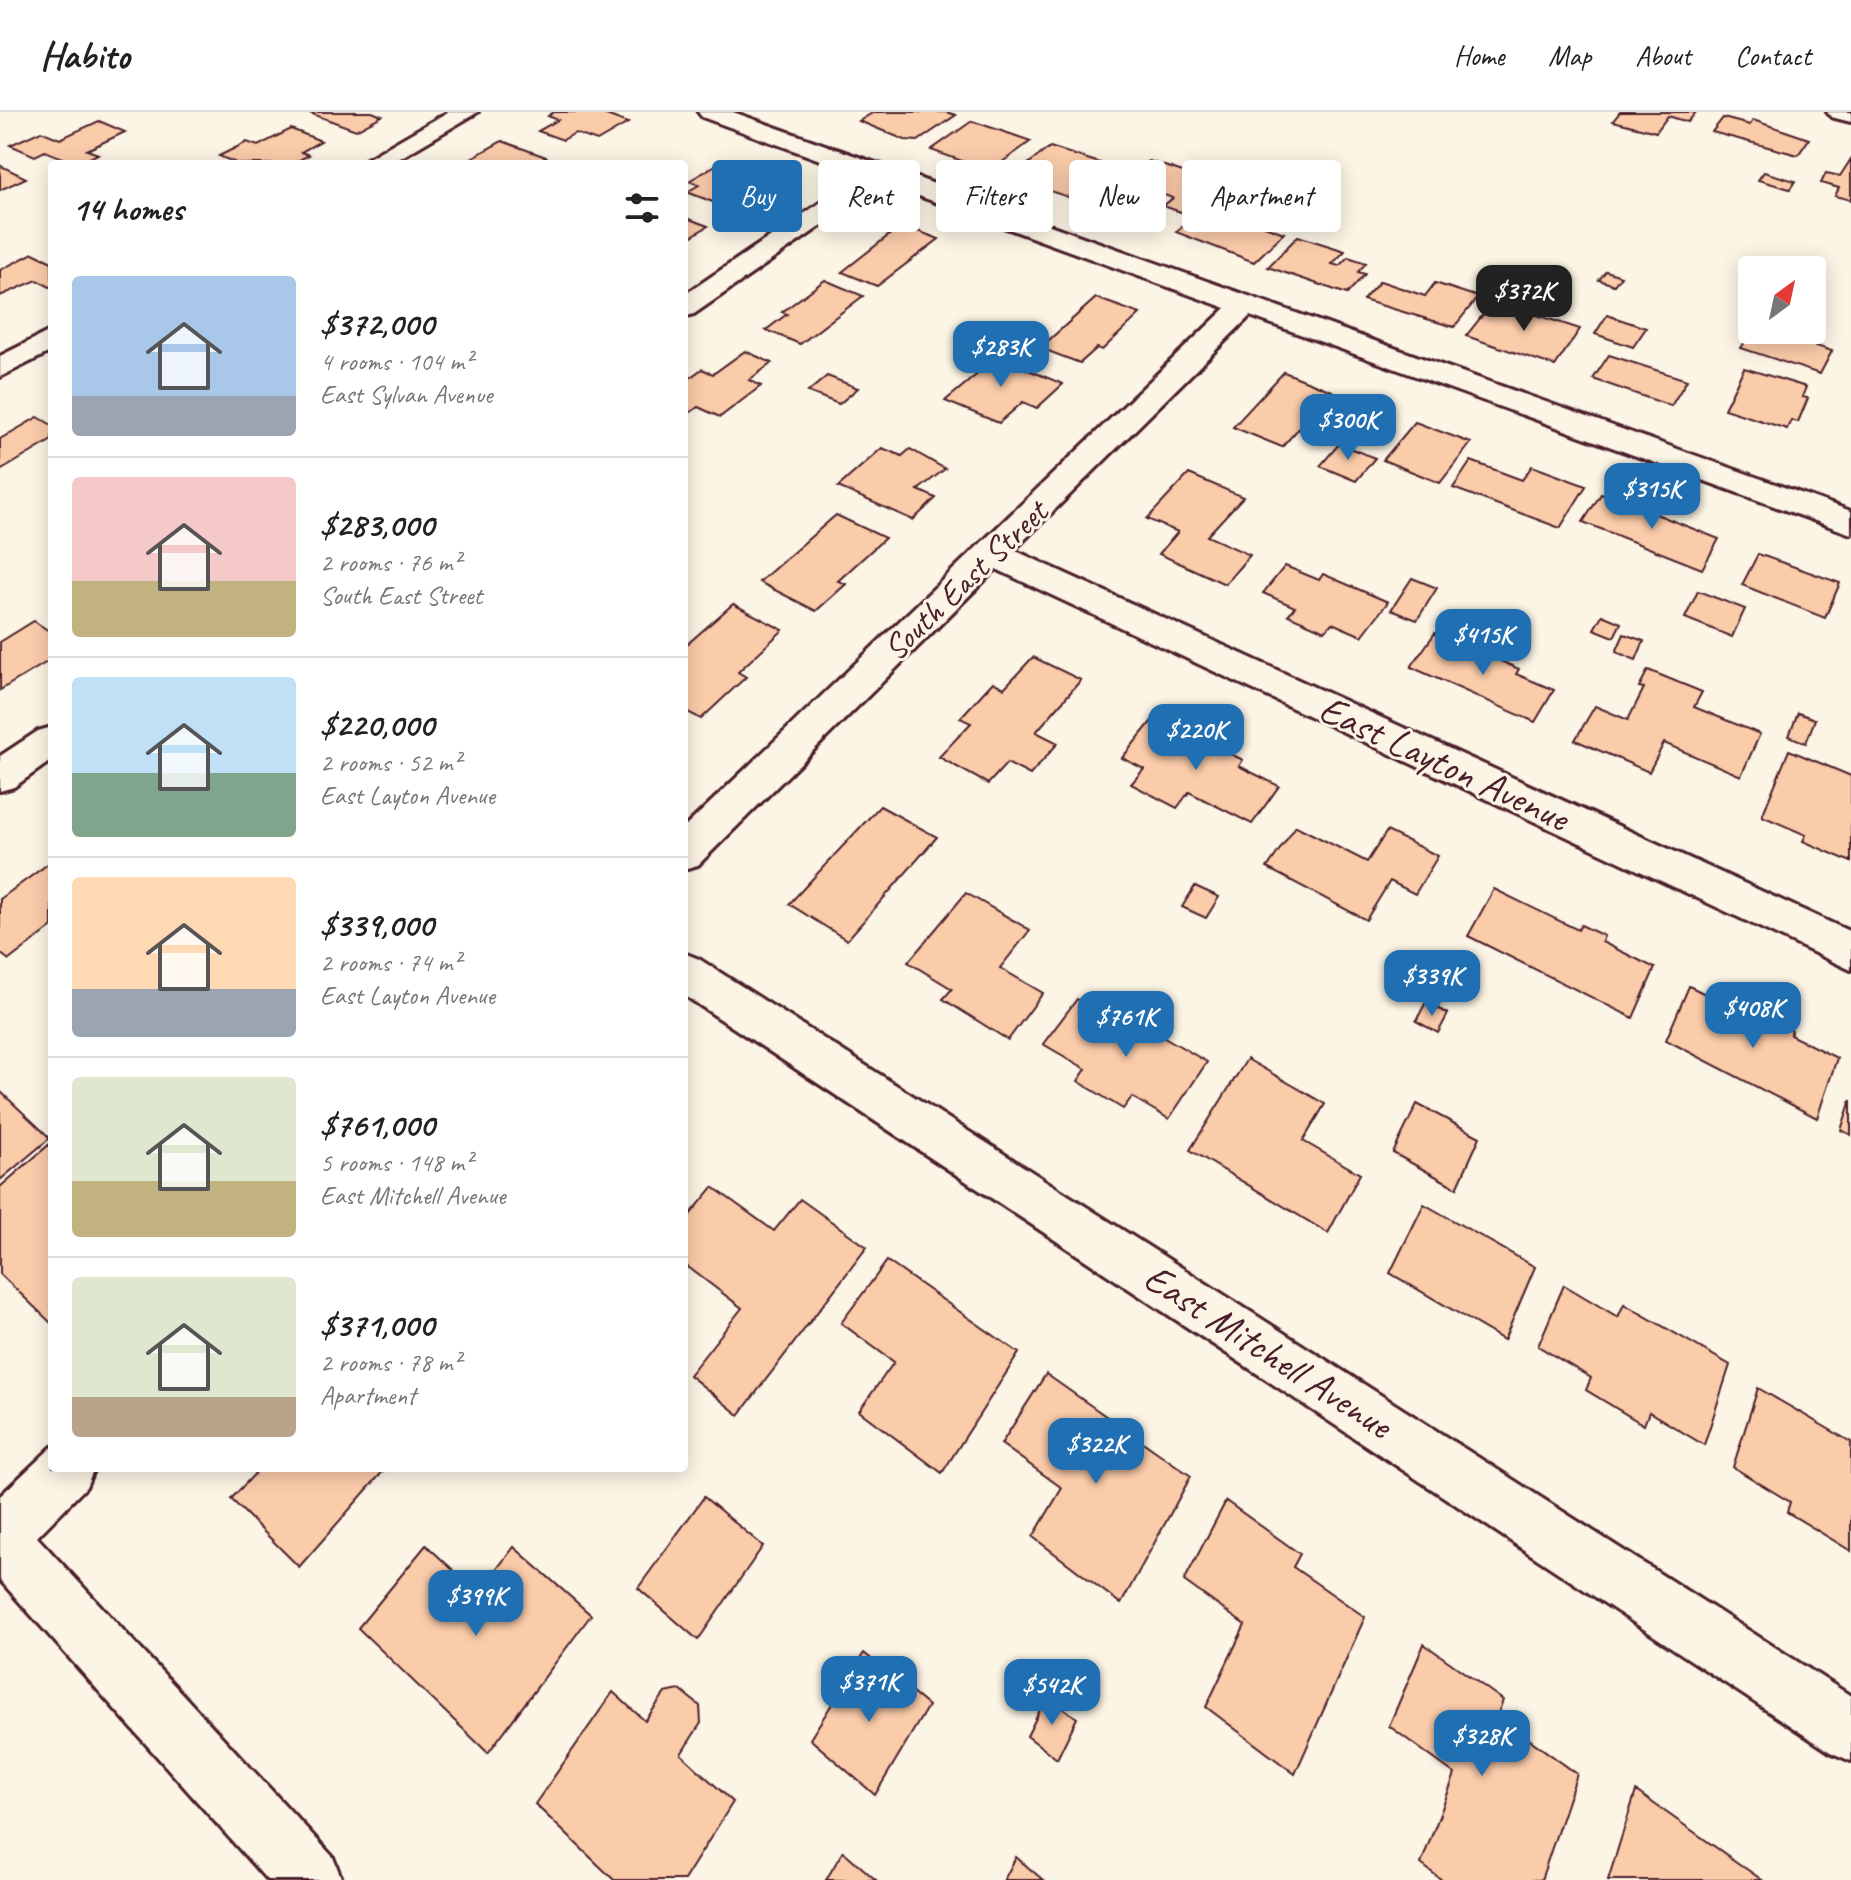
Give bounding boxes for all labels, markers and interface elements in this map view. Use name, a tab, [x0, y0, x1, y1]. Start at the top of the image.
text: Habito	[40, 32, 129, 79]
text: Home	[1454, 38, 1504, 73]
text: Map	[1548, 38, 1591, 73]
text: About	[1635, 38, 1691, 73]
text: Contact	[1735, 38, 1811, 73]
chip: Buy	[712, 160, 802, 232]
chip: Rent	[818, 160, 920, 232]
chip: Filters	[936, 160, 1053, 232]
chip: New	[1069, 160, 1166, 232]
chip: Apartment	[1182, 160, 1341, 232]
icon: filters	[620, 186, 664, 230]
text: 14 homes	[72, 187, 183, 230]
north arrow	[1738, 256, 1826, 344]
map controls	[1738, 256, 1826, 344]
pin: $372K	[1468, 265, 1580, 333]
text: $372K	[1494, 274, 1554, 307]
text: $372,000	[320, 302, 434, 345]
icon: home	[136, 308, 232, 404]
pin: $283K	[945, 321, 1057, 389]
text: $283K	[971, 330, 1031, 363]
text: 4 rooms · 104 m²	[320, 345, 472, 378]
text: East Sylvan Avenue	[320, 378, 492, 411]
pin: $300K	[1292, 394, 1404, 462]
text: $300K	[1318, 403, 1378, 436]
pin: $315K	[1596, 463, 1708, 531]
text: $315K	[1622, 472, 1682, 505]
street label: South East Street	[874, 488, 1059, 669]
text: $283,000	[320, 503, 434, 546]
icon: home	[136, 509, 232, 605]
text: 2 rooms · 76 m²	[320, 546, 461, 579]
text: South East Street	[320, 579, 482, 612]
pin: $415K	[1427, 609, 1539, 677]
text: $415K	[1453, 618, 1513, 651]
street label: East Layton Avenue	[1311, 683, 1579, 844]
text: $220,000	[320, 703, 434, 746]
pin: $220K	[1140, 704, 1252, 772]
icon: home	[136, 709, 232, 805]
text: $220K	[1166, 713, 1226, 746]
text: 2 rooms · 52 m²	[320, 746, 461, 779]
text: East Layton Avenue	[320, 779, 495, 812]
text: $339,000	[320, 903, 433, 946]
icon: home	[136, 909, 232, 1005]
text: 2 rooms · 74 m²	[320, 946, 461, 979]
pin: $339K	[1376, 950, 1488, 1018]
text: $339K	[1402, 959, 1462, 992]
text: East Layton Avenue	[320, 979, 495, 1012]
pin: $408K	[1697, 982, 1809, 1050]
pin: $761K	[1070, 991, 1182, 1059]
text: $408K	[1723, 991, 1783, 1024]
text: $761K	[1096, 1000, 1156, 1033]
text: $761,000	[320, 1103, 434, 1146]
icon: home	[136, 1109, 232, 1205]
text: 5 rooms · 148 m²	[320, 1146, 472, 1179]
text: East Mitchell Avenue	[320, 1179, 506, 1212]
street label: East Mitchell Avenue	[1135, 1252, 1404, 1451]
text: $371,000	[320, 1303, 434, 1346]
icon: home	[136, 1309, 232, 1405]
text: 2 rooms · 78 m²	[320, 1346, 461, 1379]
text: Apartment	[320, 1379, 416, 1412]
pin: $322K	[1040, 1418, 1152, 1486]
text: $322K	[1066, 1427, 1126, 1460]
pin: $399K	[420, 1570, 532, 1638]
text: $399K	[446, 1579, 506, 1612]
pin: $371K	[813, 1656, 925, 1724]
pin: $542K	[996, 1659, 1108, 1727]
text: $371K	[839, 1665, 899, 1698]
text: $542K	[1022, 1668, 1082, 1701]
pin: $328K	[1426, 1710, 1538, 1778]
text: $328K	[1452, 1719, 1512, 1752]

